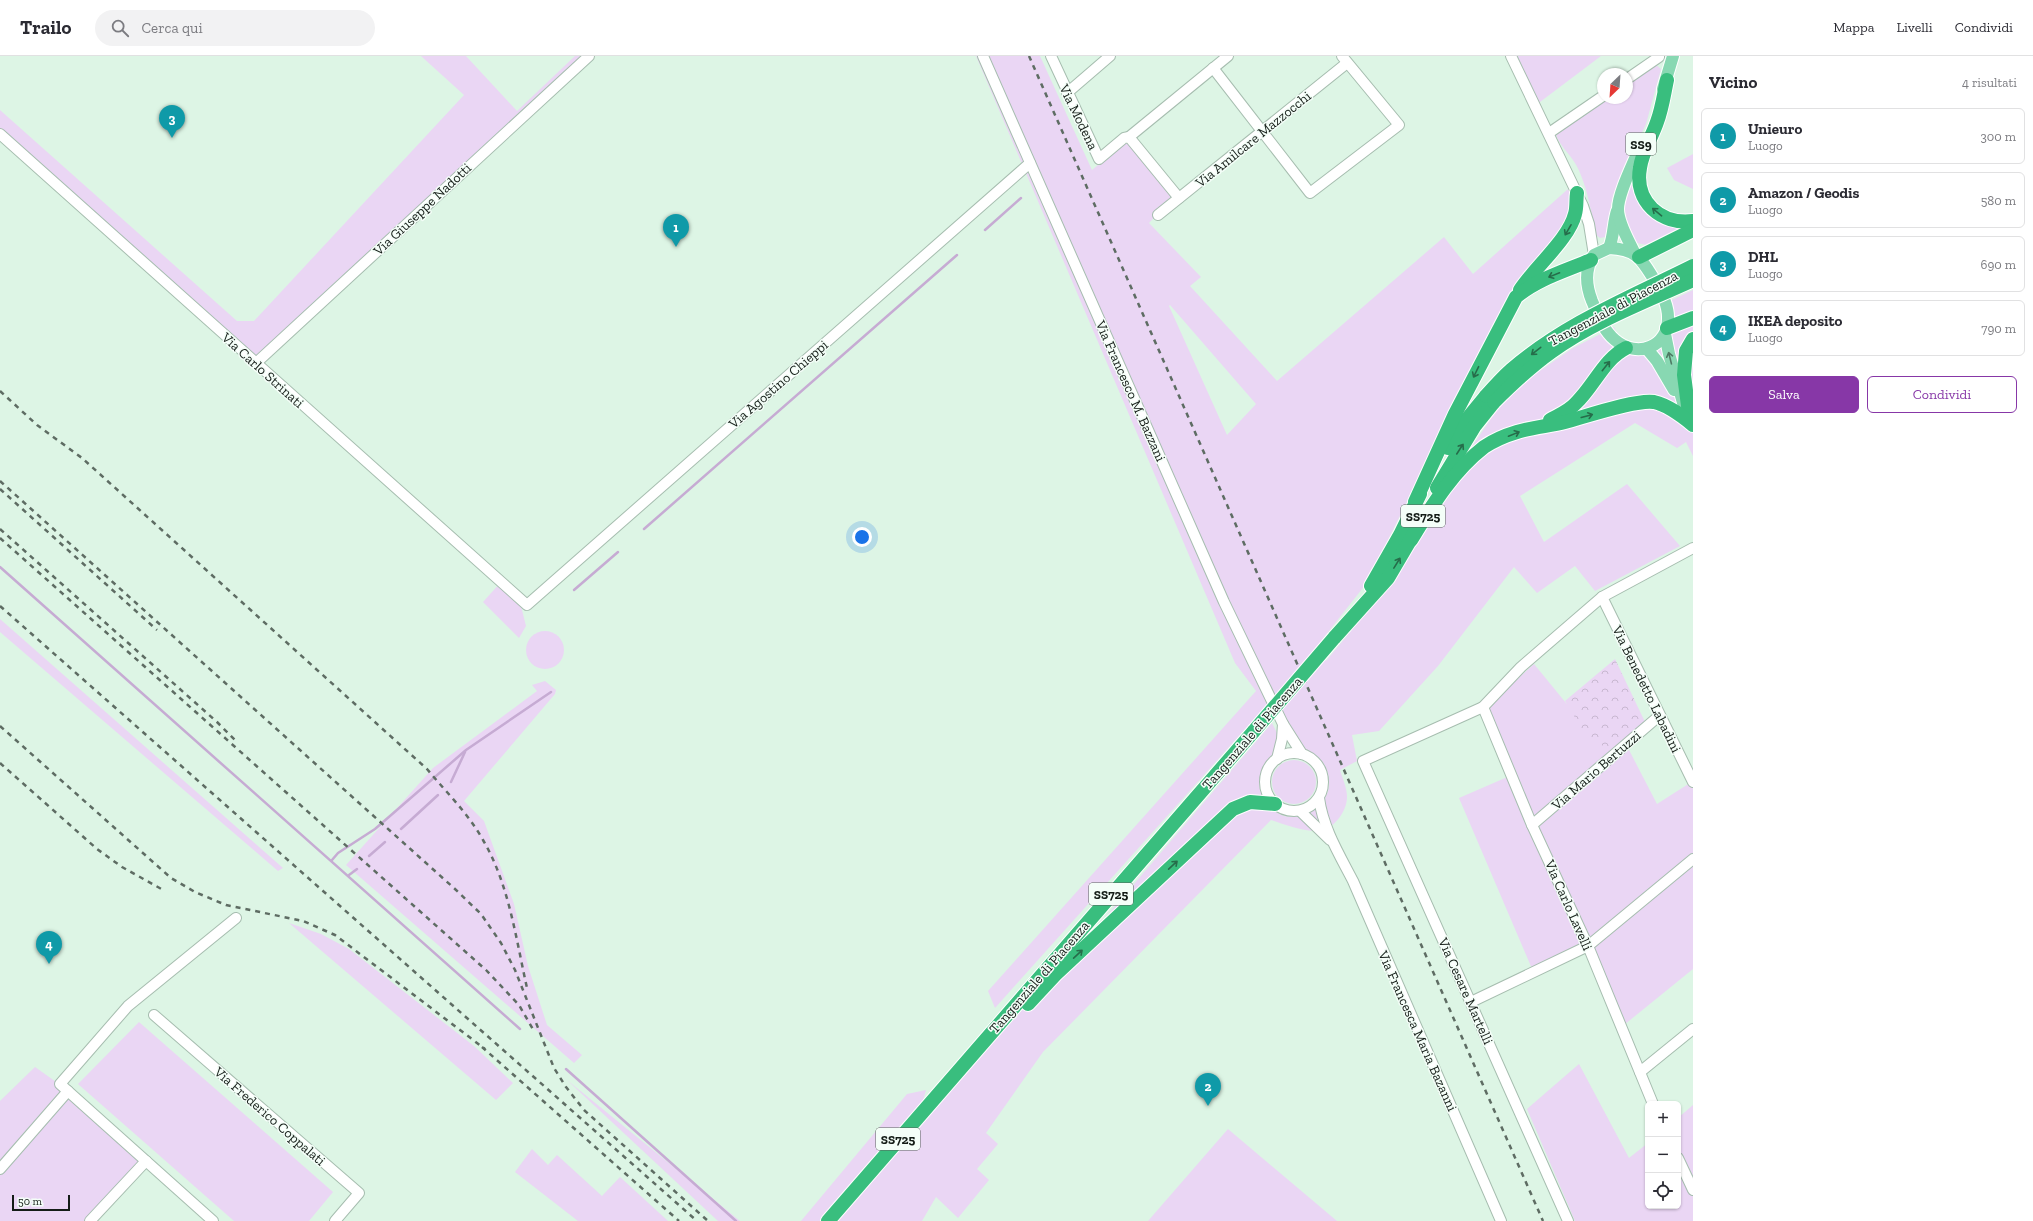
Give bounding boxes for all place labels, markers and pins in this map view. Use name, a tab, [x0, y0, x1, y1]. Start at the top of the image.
pin: 3	[159, 105, 185, 138]
pin: 1	[663, 214, 689, 247]
pin: 4	[36, 931, 62, 964]
pin: 2	[1195, 1073, 1221, 1106]

